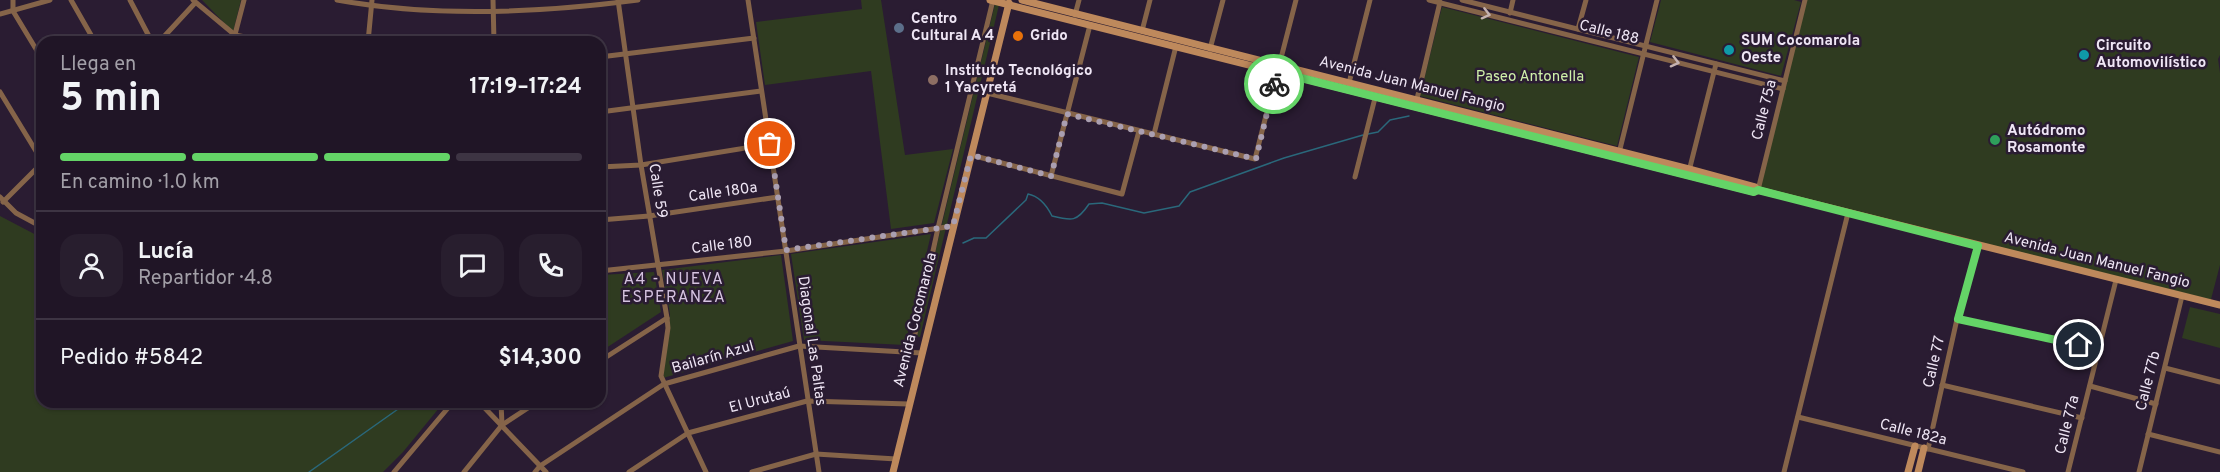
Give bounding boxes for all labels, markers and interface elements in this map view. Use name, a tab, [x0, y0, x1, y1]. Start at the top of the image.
one-way arrow	[1481, 7, 1491, 20]
place label: Centro Cultural A 4	[911, 10, 994, 46]
street label: Calle 188	[1577, 16, 1641, 50]
marker: Centro Cultural A 4	[892, 21, 906, 35]
place label: Grido	[1030, 27, 1068, 46]
marker: Grido	[1011, 29, 1025, 43]
place label: SUM Cocomarola Oeste	[1741, 32, 1860, 68]
place label: Circuito Automovilístico	[2096, 37, 2206, 73]
marker: SUM Cocomarola Oeste	[1722, 43, 1736, 57]
marker: Circuito Automovilístico	[2077, 48, 2091, 62]
text: Llega en	[60, 52, 136, 78]
street label: Avenida Juan Manuel Fangio	[1317, 53, 1507, 117]
courier	[1244, 54, 1304, 114]
one-way arrow	[1669, 55, 1680, 67]
place label: Instituto Tecnológico 1 Yacyretá	[945, 62, 1093, 98]
icon: bike	[1258, 68, 1291, 101]
park label: Paseo Antonella	[1476, 68, 1584, 87]
marker: Instituto Tecnológico 1 Yacyretá	[926, 73, 940, 87]
text: 17:19–17:24	[469, 74, 582, 101]
text: 5 min	[60, 76, 162, 125]
street label: Calle 75a	[1748, 78, 1782, 142]
pin	[744, 118, 795, 169]
place label: Autódromo Rosamonte	[2007, 122, 2086, 158]
icon: bag	[753, 127, 786, 160]
marker: Autódromo Rosamonte	[1988, 133, 2002, 147]
street label: Calle 59	[643, 162, 671, 220]
text: En camino · 1.0 km	[60, 170, 220, 196]
street label: Calle 180a	[687, 179, 759, 207]
street label: Avenida Juan Manuel Fangio	[2002, 229, 2192, 293]
street label: Calle 180	[690, 233, 754, 259]
button: person	[60, 234, 123, 297]
button: chat	[441, 234, 504, 297]
button: phone	[519, 234, 582, 297]
text: Lucía	[138, 239, 194, 266]
street label: Avenida Cocomarola	[890, 251, 942, 389]
text: Repartidor · 4.8	[138, 266, 273, 292]
district label: A4 - NUEVA ESPERANZA	[622, 270, 726, 308]
street label: Diagonal Las Paltas	[792, 275, 830, 407]
pin	[2053, 319, 2104, 370]
icon: home	[2062, 328, 2095, 361]
street label: Calle 77	[1920, 334, 1950, 390]
street label: Bailarín Azul	[670, 337, 756, 379]
text: Pedido #5842	[60, 345, 203, 372]
text: $14,300	[498, 345, 582, 372]
street label: Calle 77b	[2132, 349, 2166, 413]
street label: El Urutaú	[727, 384, 793, 418]
street label: Calle 77a	[2052, 394, 2084, 456]
street label: Calle 182a	[1877, 415, 1949, 451]

